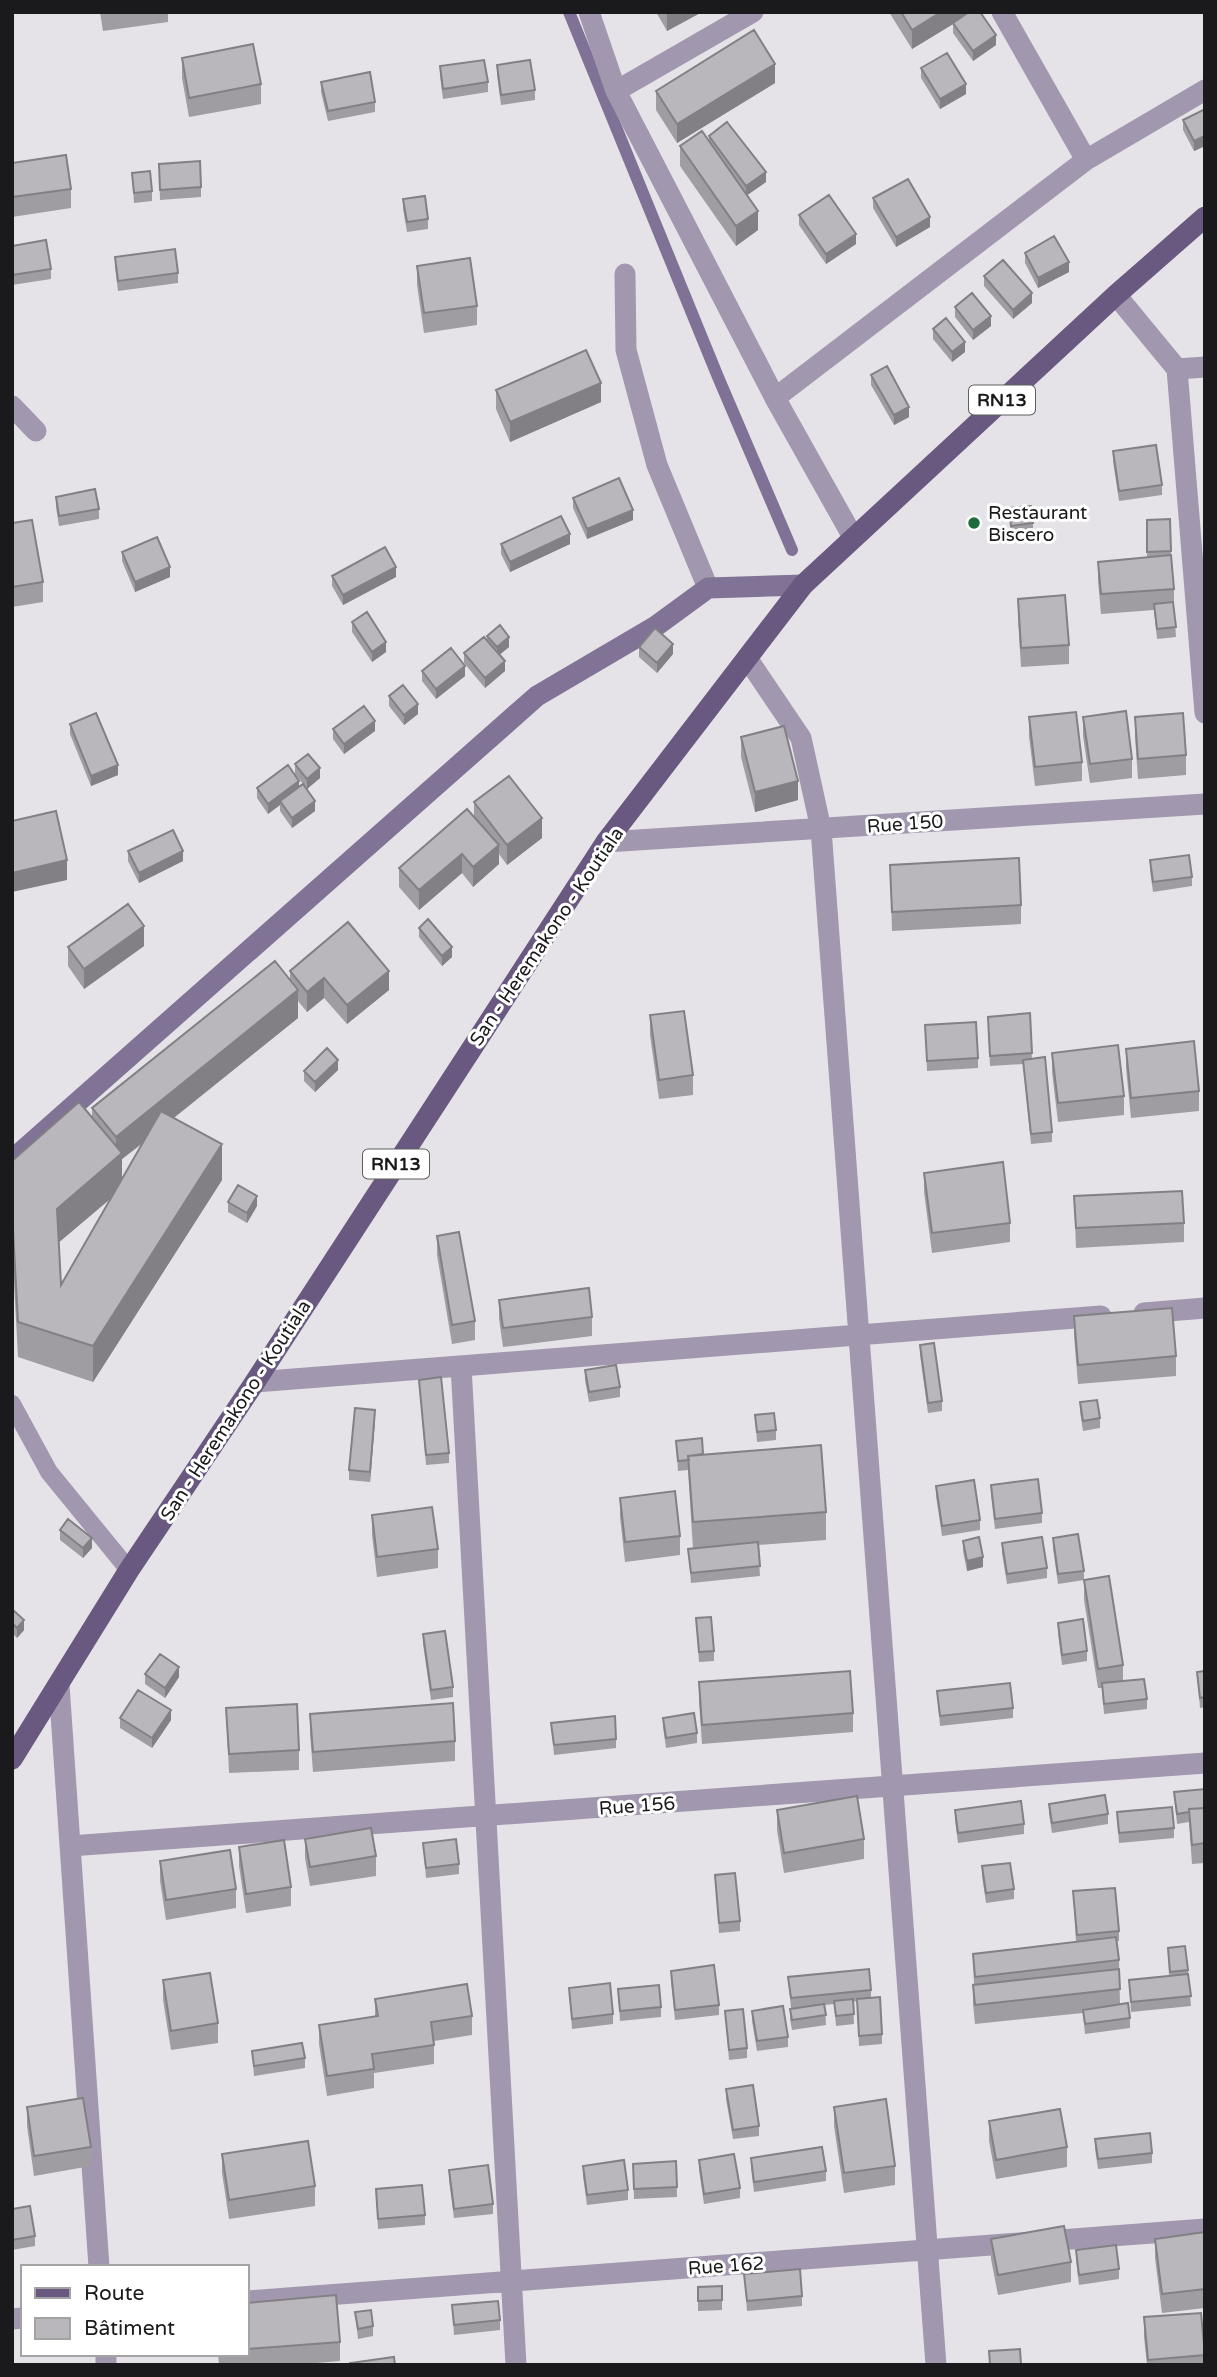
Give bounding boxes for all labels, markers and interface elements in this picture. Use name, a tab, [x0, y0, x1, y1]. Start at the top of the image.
road number: RN13	[969, 386, 1035, 414]
place label: Restaurant Biscero	[988, 502, 1087, 546]
marker: Restaurant Biscero	[966, 515, 982, 531]
street label: Rue 150	[866, 810, 944, 838]
street label: San - Heremakono - Koutiala	[465, 823, 628, 1050]
road number: RN13	[363, 1149, 429, 1178]
street label: San - Heremakono - Koutiala	[156, 1296, 316, 1525]
street label: Rue 156	[598, 1792, 676, 1820]
street label: Rue 162	[687, 2252, 765, 2280]
legend	[21, 2265, 248, 2356]
text: Route	[84, 2281, 144, 2306]
text: Bâtiment	[84, 2316, 175, 2341]

